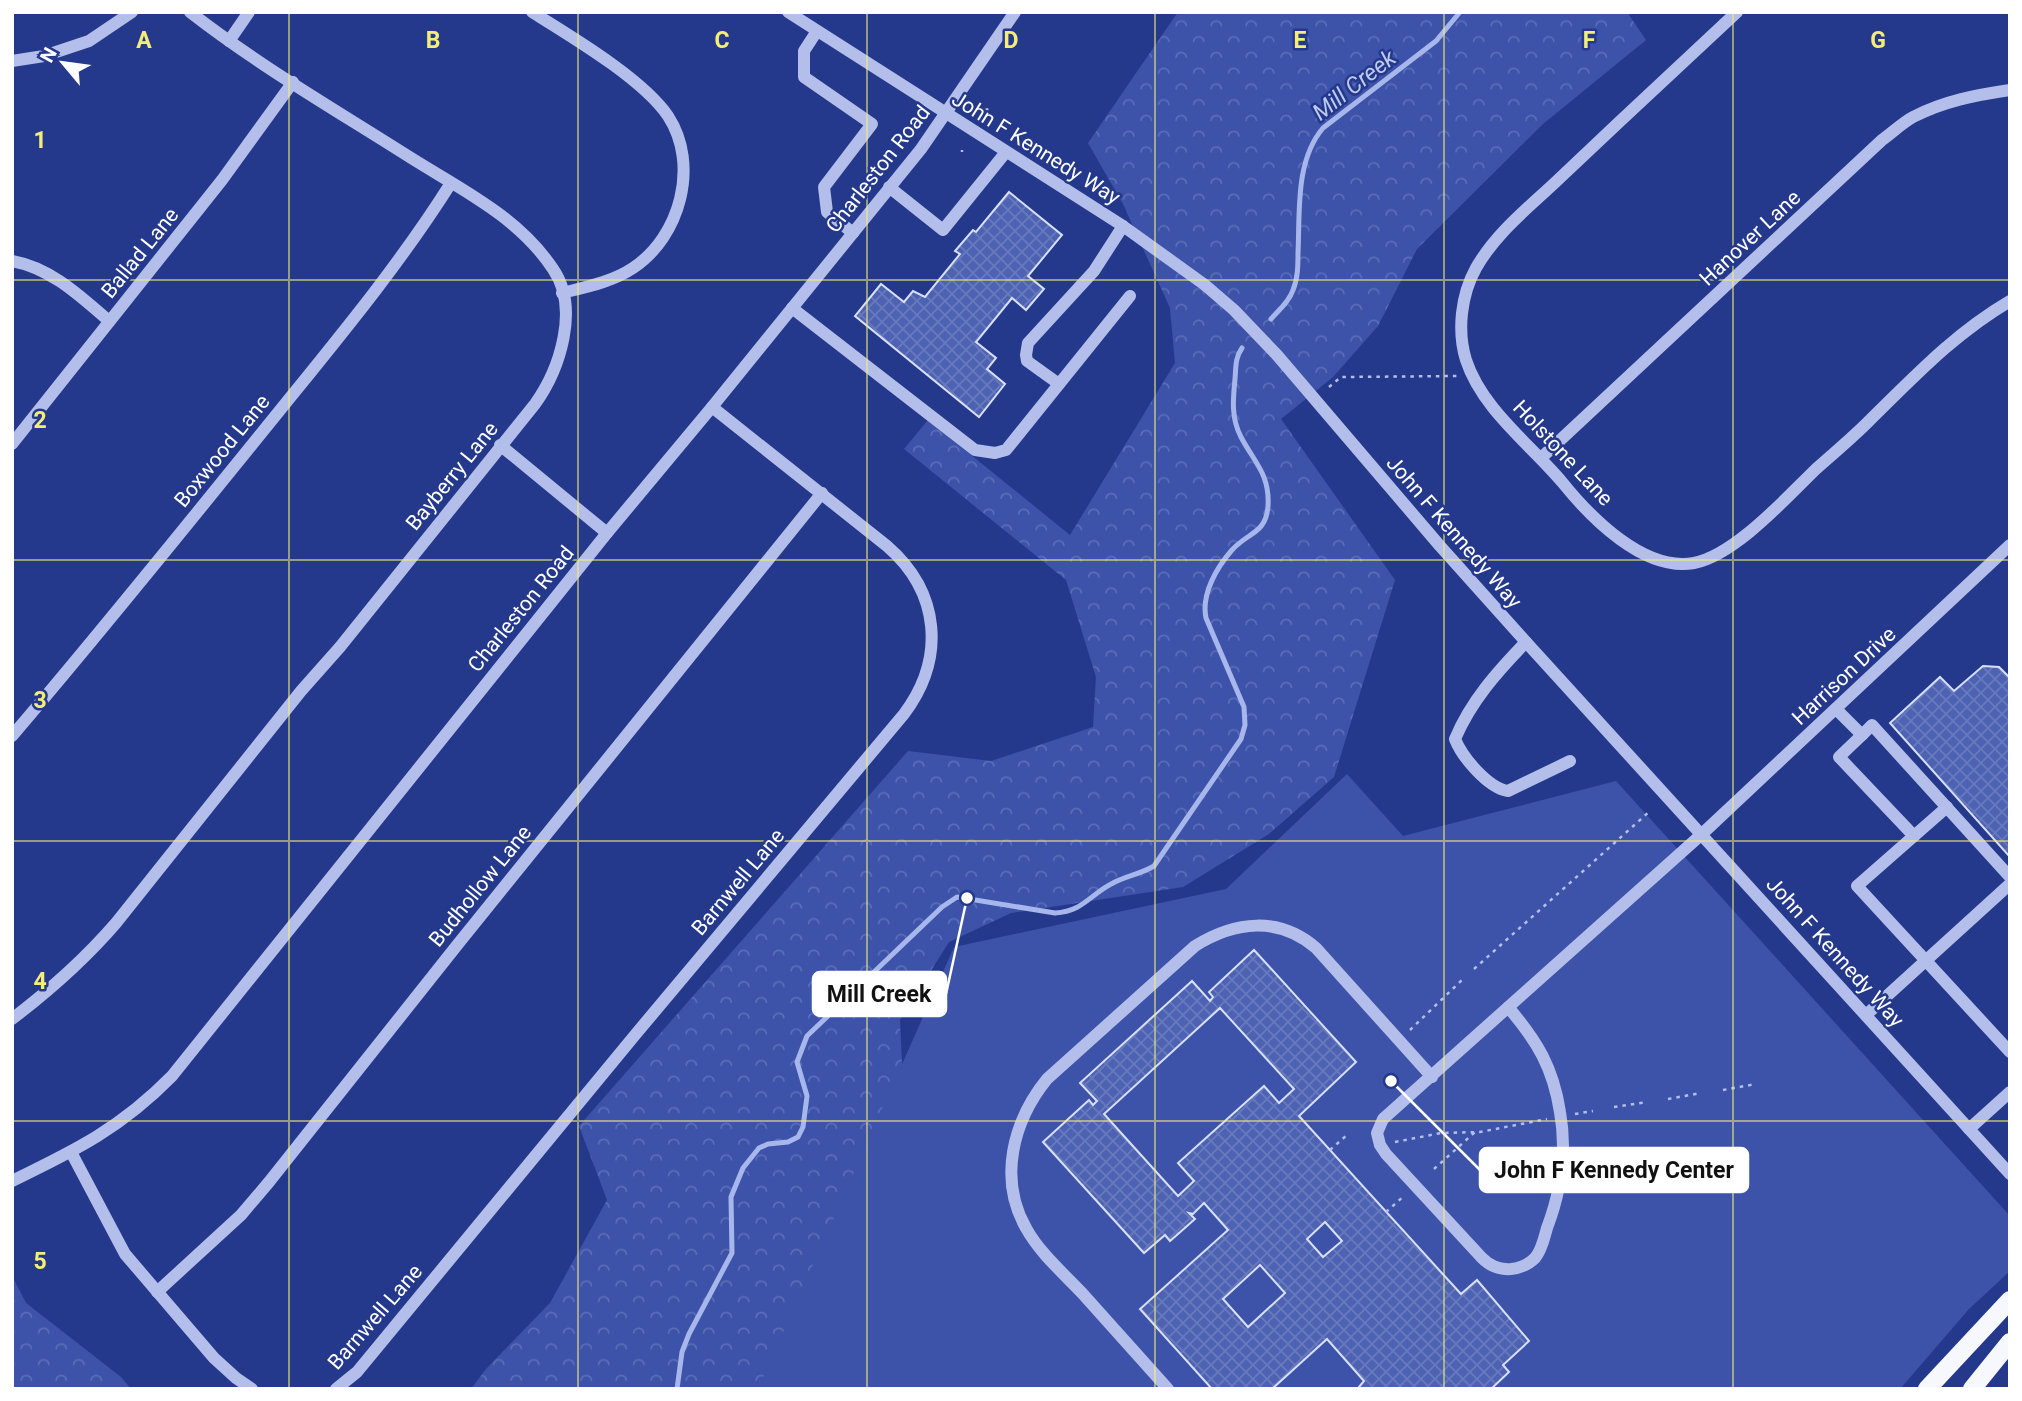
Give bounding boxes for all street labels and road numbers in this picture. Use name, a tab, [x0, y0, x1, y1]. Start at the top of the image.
street label: John F Kennedy Way	[948, 87, 1125, 210]
street label: Charleston Road	[821, 101, 935, 237]
street label: Hanover Lane	[1695, 185, 1805, 291]
street label: Ballad Lane	[96, 203, 184, 303]
street label: Boxwood Lane	[169, 390, 275, 512]
street label: Holstone Lane	[1508, 395, 1618, 511]
street label: Bayberry Lane	[401, 417, 503, 535]
street label: John F Kennedy Way	[1381, 451, 1527, 613]
street label: Charleston Road	[463, 541, 579, 677]
street label: Harrison Drive	[1787, 622, 1901, 730]
street label: Budhollow Lane	[424, 821, 536, 951]
street label: Barnwell Lane	[687, 824, 789, 940]
street label: John F Kennedy Way	[1761, 872, 1909, 1032]
street label: Barnwell Lane	[323, 1260, 427, 1374]

